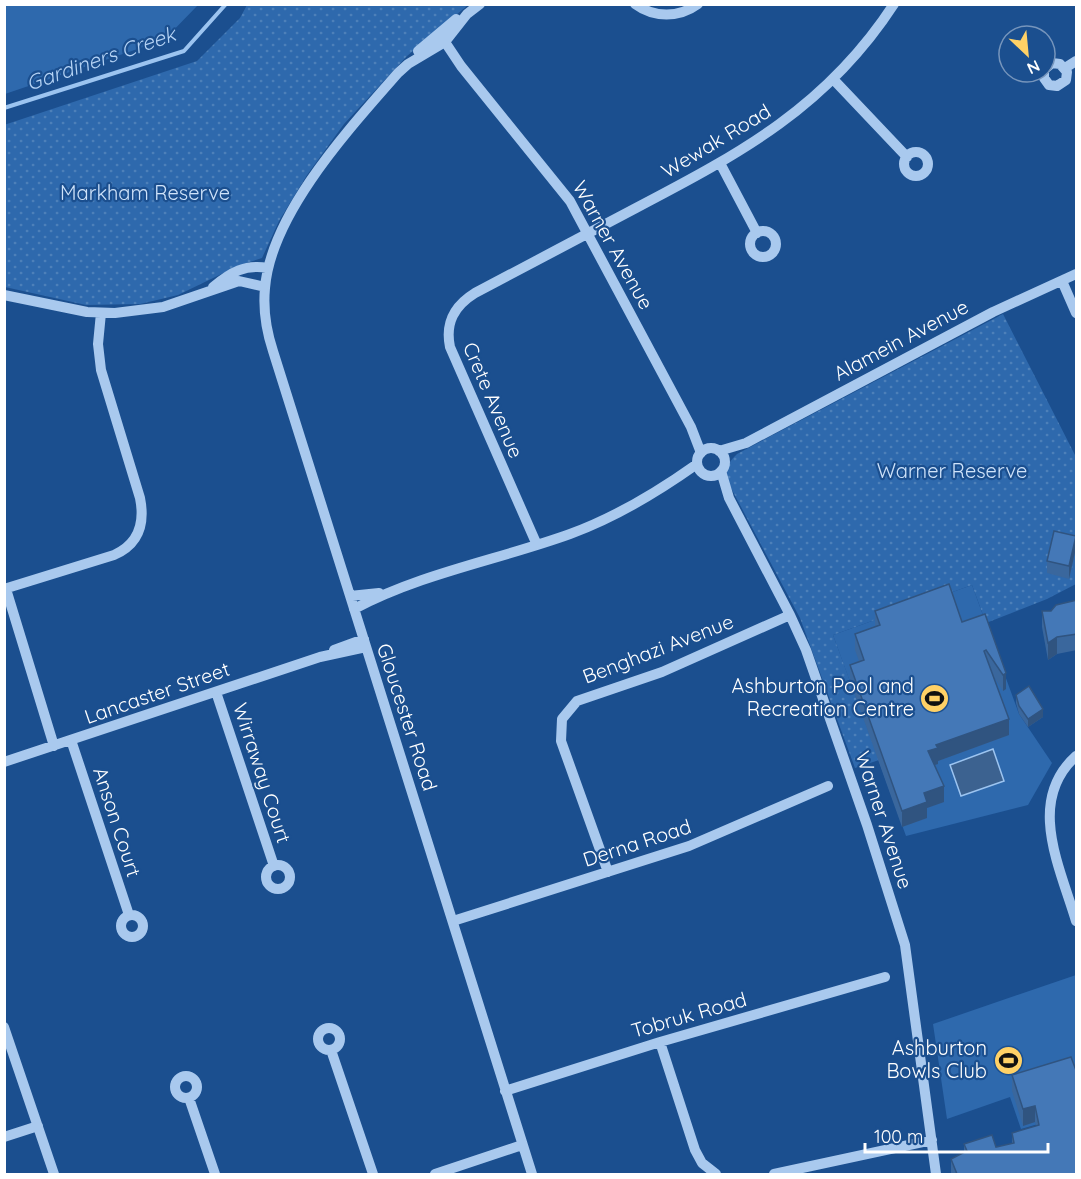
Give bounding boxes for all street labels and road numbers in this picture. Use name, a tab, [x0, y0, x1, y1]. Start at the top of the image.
street label: Wewak Road	[656, 98, 775, 183]
street label: Warner Avenue	[568, 176, 659, 314]
street label: Alamein Avenue	[829, 294, 972, 386]
street label: Crete Avenue	[458, 338, 529, 462]
street label: Benghazi Avenue	[579, 608, 737, 689]
street label: Gloucester Road	[372, 640, 443, 794]
street label: Lancaster Street	[81, 656, 233, 729]
street label: Wirraway Court	[228, 700, 297, 846]
street label: Warner Avenue	[850, 748, 919, 892]
street label: Anson Court	[88, 764, 147, 880]
street label: Derna Road	[580, 813, 694, 872]
street label: Tobruk Road	[628, 986, 749, 1043]

